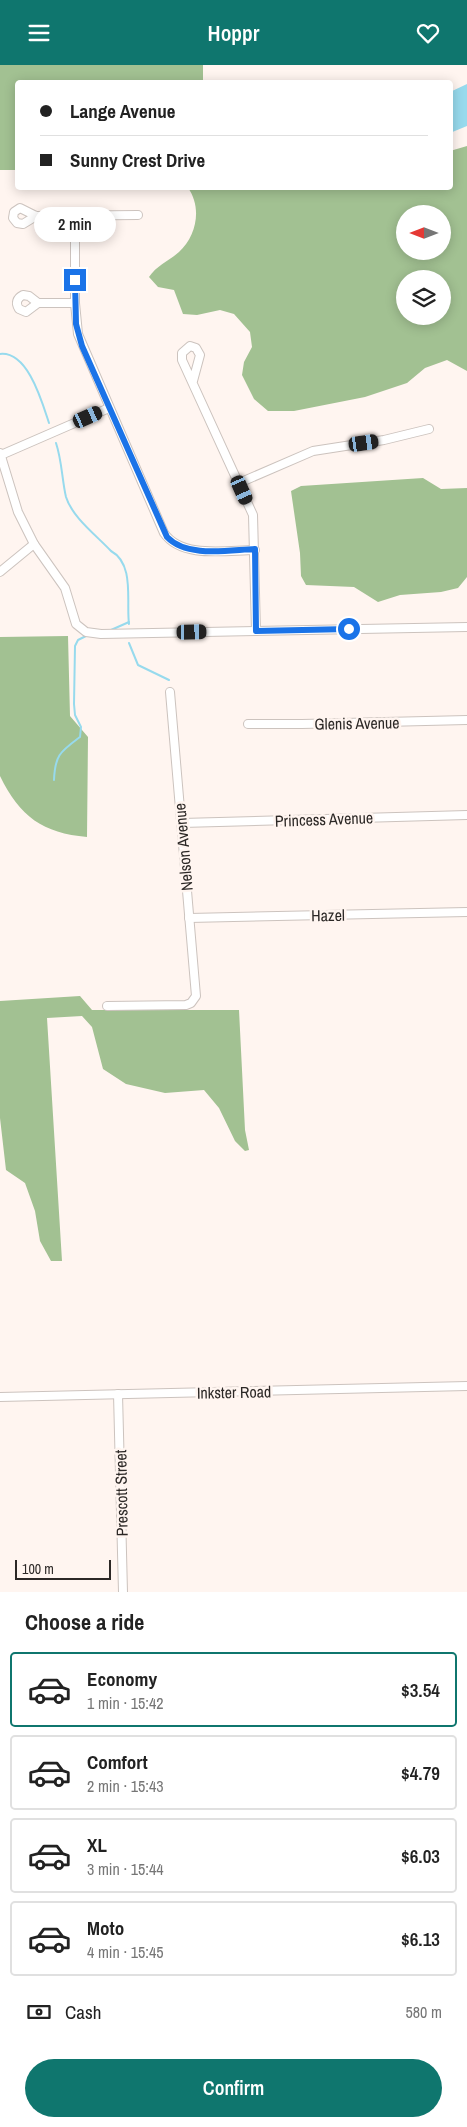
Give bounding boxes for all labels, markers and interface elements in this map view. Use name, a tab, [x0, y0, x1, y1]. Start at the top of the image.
text: Hoppr	[208, 18, 259, 48]
icon: menu	[25, 19, 53, 47]
icon: heart	[414, 19, 442, 47]
text: Lange Avenue	[70, 98, 175, 124]
text: Sunny Crest Drive	[70, 147, 205, 173]
north arrow	[396, 205, 451, 260]
map controls	[396, 205, 451, 325]
callout: 2 min	[34, 207, 116, 243]
text: 2 min	[58, 213, 92, 235]
route end	[64, 269, 86, 291]
button: layers	[396, 270, 451, 325]
car	[71, 404, 104, 430]
car	[348, 433, 379, 453]
car	[229, 473, 254, 507]
route start	[338, 618, 360, 640]
car	[176, 624, 207, 640]
street label: Glenis Avenue	[314, 711, 400, 735]
street label: Nelson Avenue	[168, 802, 198, 892]
street label: Princess Avenue	[275, 806, 373, 832]
street label: Hazel	[311, 904, 345, 926]
street label: Inkster Road	[197, 1380, 271, 1404]
street label: Prescott Street	[109, 1449, 133, 1537]
scale bar	[15, 1557, 111, 1580]
text: 100 m	[22, 1560, 54, 1578]
text: Choose a ride	[25, 1607, 144, 1637]
text: Economy	[87, 1666, 157, 1692]
icon: car	[27, 1667, 72, 1712]
text: $3.54	[401, 1677, 440, 1703]
text: 1 min · 15:42	[87, 1692, 164, 1714]
text: Comfort	[87, 1749, 148, 1775]
icon: car	[27, 1750, 72, 1795]
text: $4.79	[401, 1760, 440, 1786]
text: 2 min · 15:43	[87, 1775, 164, 1797]
text: XL	[87, 1832, 107, 1858]
icon: car	[27, 1833, 72, 1878]
text: $6.03	[401, 1843, 440, 1869]
text: 3 min · 15:44	[87, 1858, 164, 1880]
text: Moto	[87, 1915, 124, 1941]
icon: car	[27, 1916, 72, 1961]
text: $6.13	[401, 1926, 440, 1952]
text: 4 min · 15:45	[87, 1941, 164, 1963]
icon: cash	[25, 1998, 53, 2026]
text: Cash	[65, 1999, 101, 2025]
text: 580 m	[406, 2001, 442, 2023]
button: Confirm	[25, 2059, 442, 2117]

